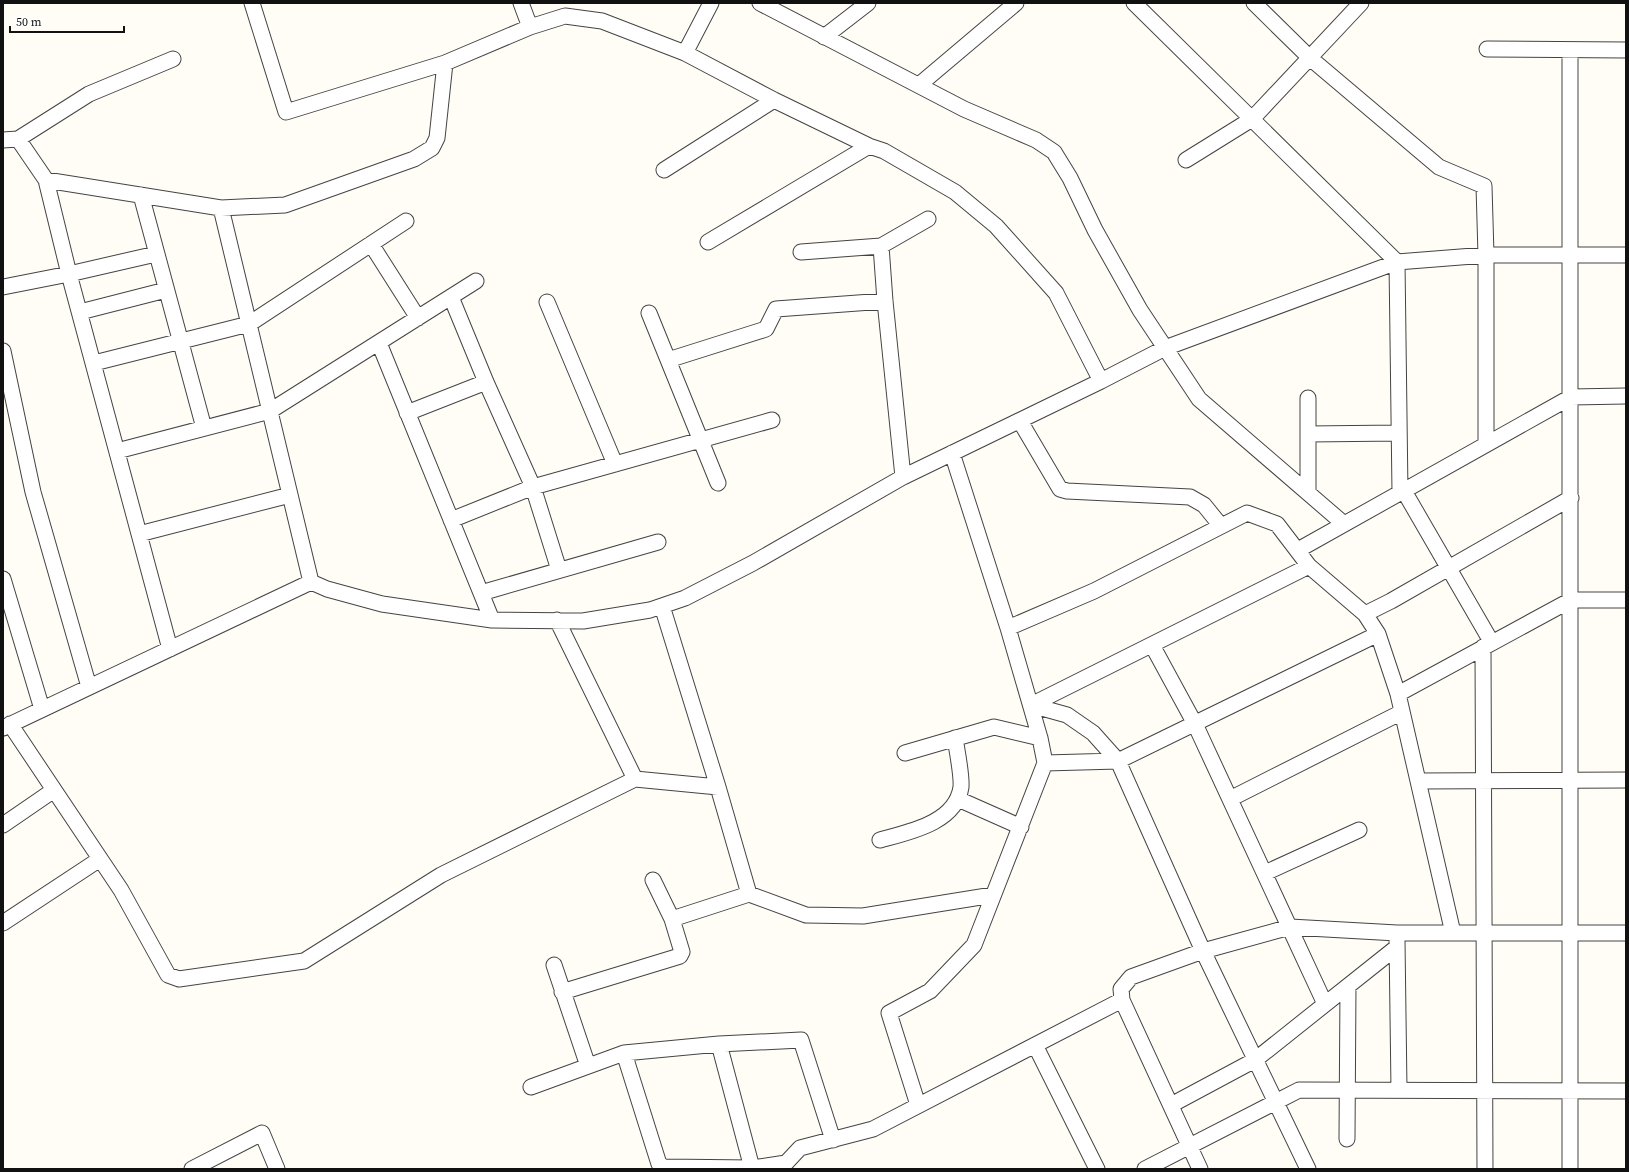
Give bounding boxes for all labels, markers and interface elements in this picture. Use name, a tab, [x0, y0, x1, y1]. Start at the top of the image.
scale bar	[10, 8, 124, 34]
text: 50 m	[16, 14, 42, 30]

